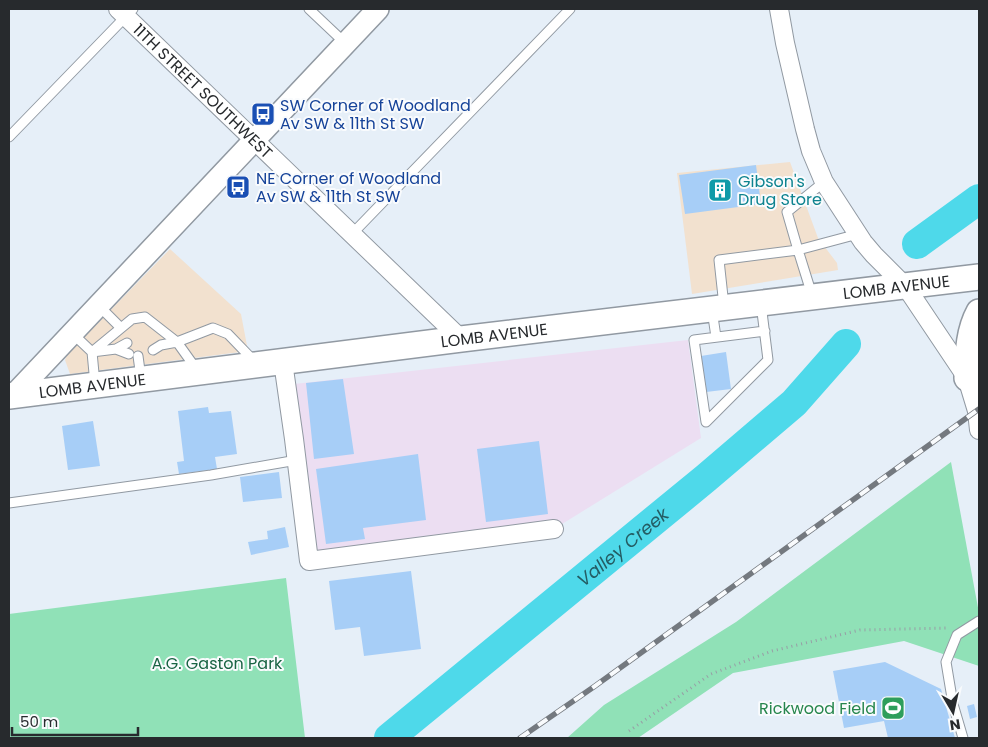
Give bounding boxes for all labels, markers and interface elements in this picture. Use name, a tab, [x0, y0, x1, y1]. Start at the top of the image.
street label: 11TH STREET SOUTHWEST	[128, 18, 278, 164]
place label: SW Corner of Woodland Av SW & 11th St SW	[280, 94, 471, 135]
bus stop icon: SW Corner of Woodland Av SW & 11th St SW	[250, 101, 276, 127]
place label: NE Corner of Woodland Av SW & 11th St SW	[256, 167, 441, 208]
place label: Gibson's Drug Store	[738, 170, 822, 211]
bus stop icon: NE Corner of Woodland Av SW & 11th St SW	[225, 174, 251, 200]
building icon: Gibson's Drug Store	[707, 177, 733, 203]
street label: LOMB AVENUE	[842, 269, 951, 305]
street label: LOMB AVENUE	[439, 317, 549, 353]
street label: LOMB AVENUE	[38, 367, 147, 404]
water label: Valley Creek	[571, 501, 674, 592]
park label: A.G. Gaston Park	[152, 652, 283, 675]
north arrow	[928, 687, 978, 737]
sports icon: Rickwood Field	[880, 695, 906, 721]
place label: Rickwood Field	[759, 697, 876, 720]
scale bar	[12, 704, 139, 736]
text: 50 m	[20, 711, 58, 732]
text: N	[948, 714, 962, 736]

